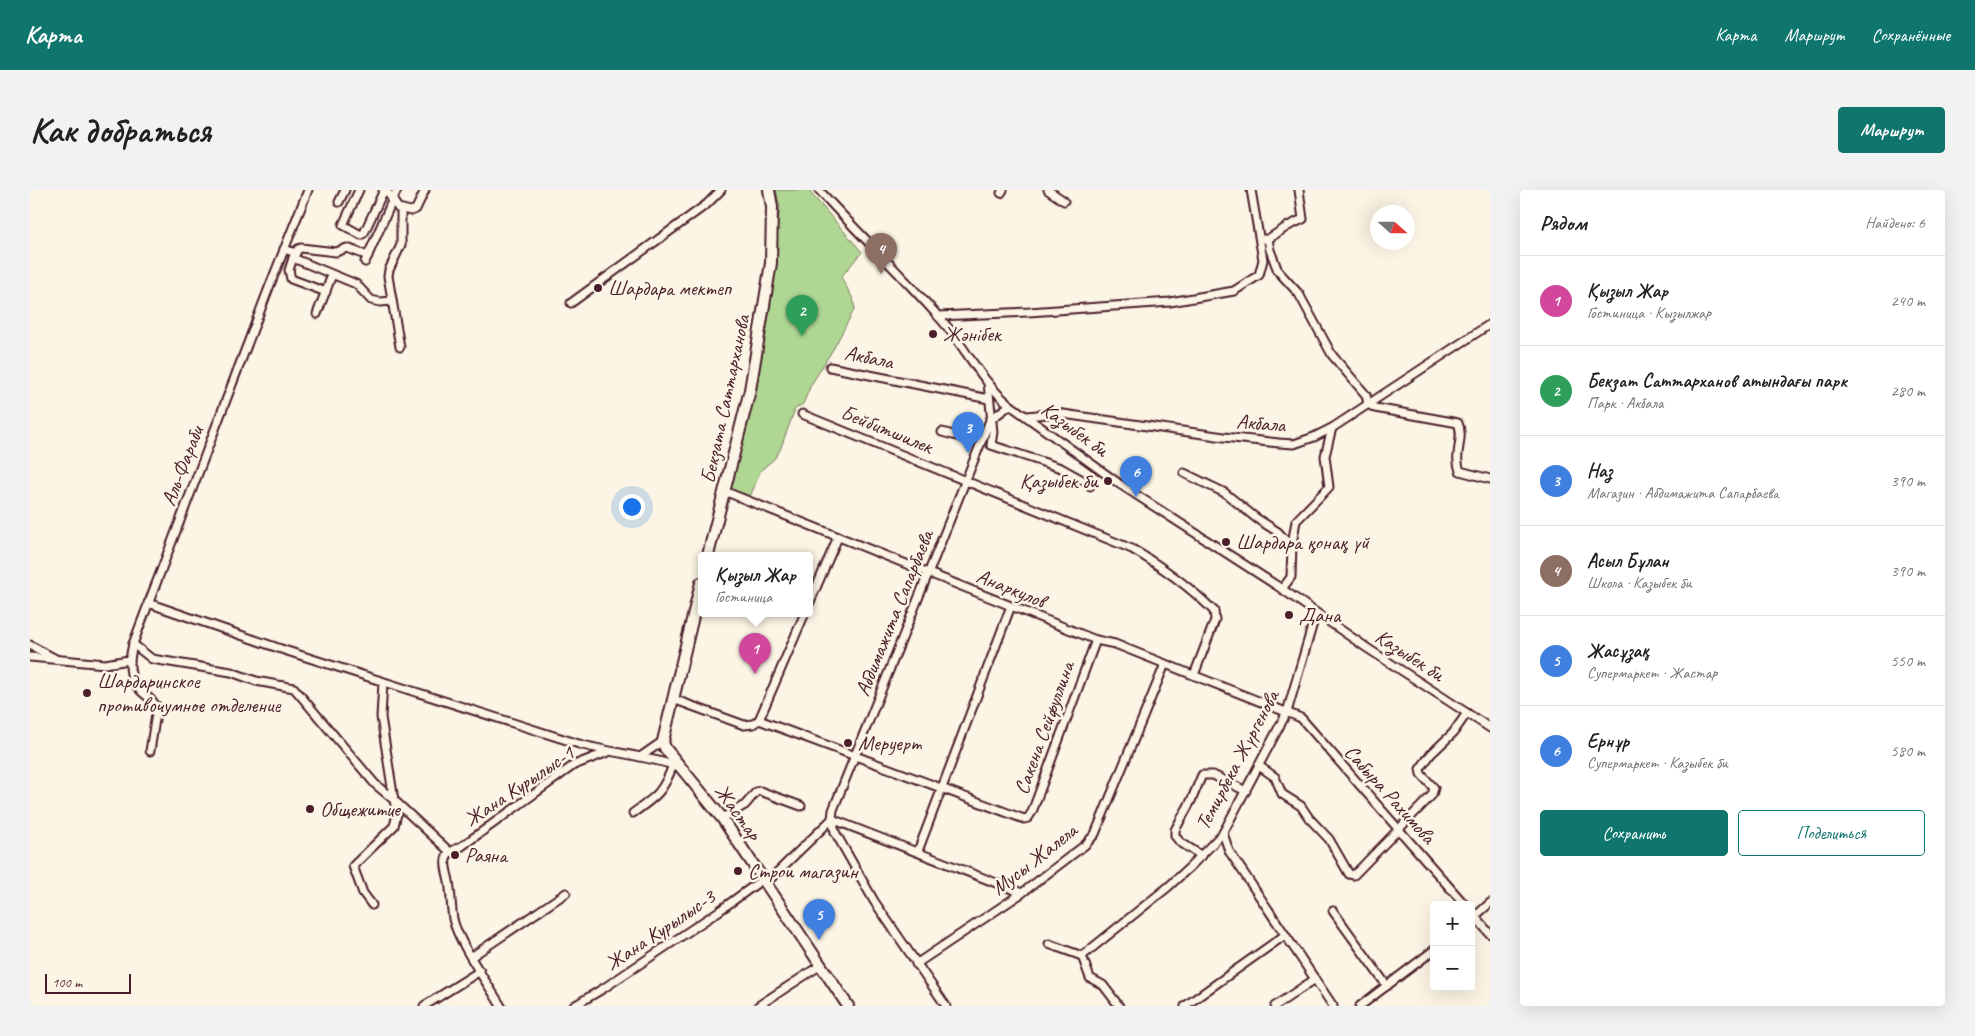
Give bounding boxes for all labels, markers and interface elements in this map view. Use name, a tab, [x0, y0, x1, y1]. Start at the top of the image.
text: Карта	[25, 20, 82, 50]
text: Карта	[1715, 24, 1756, 46]
text: Маршрут	[1784, 24, 1844, 46]
text: Сохранённые	[1872, 24, 1950, 46]
button: Маршрут	[1838, 107, 1945, 153]
text: Как добраться	[30, 108, 211, 153]
north arrow	[1370, 205, 1415, 250]
text: Рядом	[1540, 210, 1587, 236]
text: Найдено: 6	[1865, 213, 1925, 233]
pin: 4	[865, 233, 897, 274]
place label: Шардара мектеп	[608, 275, 733, 301]
text: Қызыл Жар	[1587, 279, 1668, 303]
marker: Шардара мектеп	[592, 282, 604, 294]
text: 1	[1552, 291, 1560, 311]
text: 240 m	[1891, 291, 1925, 311]
pin: 2	[786, 295, 818, 336]
text: Гостиница · Кызылжар	[1587, 303, 1711, 323]
street label: Бекзата Саттарханова	[694, 311, 756, 485]
place label: Жәнібек	[943, 321, 1003, 347]
marker: Жәнібек	[927, 328, 939, 340]
street label: Акбала	[842, 339, 897, 375]
text: Бекзат Саттарханов атындағы парк	[1587, 369, 1847, 393]
text: 2	[1552, 381, 1560, 401]
text: 280 m	[1891, 381, 1925, 401]
text: Парк · Акбала	[1587, 393, 1663, 413]
street label: Казыбек би	[1036, 396, 1115, 464]
street label: Бейбитшилек	[837, 399, 939, 460]
street label: Акбала	[1236, 408, 1288, 438]
pin: 3	[952, 412, 984, 453]
street label: Аль-Фараби	[155, 420, 210, 509]
pin: 6	[1120, 456, 1152, 497]
text: Наз	[1587, 459, 1612, 483]
place label: Қазыбек би	[1020, 468, 1100, 495]
text: 3	[1552, 471, 1560, 491]
text: 390 m	[1891, 471, 1925, 491]
marker: Қазыбек би	[1102, 475, 1114, 487]
text: Магазин · Абдимажита Сапарбаева	[1587, 483, 1779, 503]
your location	[619, 494, 645, 520]
street label: Абдимажита Сапарбаева	[849, 524, 940, 700]
place label: Шардара қонақ үй	[1236, 529, 1370, 555]
marker: Шардара қонақ үй	[1220, 536, 1232, 548]
text: Асыл Бұлан	[1587, 549, 1669, 573]
popup	[698, 552, 813, 617]
text: 4	[1552, 561, 1560, 581]
text: 390 m	[1891, 561, 1925, 581]
street label: Анаркулов	[973, 562, 1053, 615]
text: Қызыл Жар	[715, 563, 796, 587]
text: Школа · Казыбек би	[1587, 573, 1692, 593]
text: Гостиница	[715, 587, 772, 607]
place label: Дана	[1299, 602, 1342, 628]
marker: Дана	[1283, 609, 1295, 621]
street label: Казыбек би	[1370, 623, 1451, 689]
pin: 1	[739, 633, 771, 674]
text: Жасұзақ	[1587, 639, 1649, 663]
text: 5	[1553, 651, 1559, 671]
text: 550 m	[1891, 651, 1925, 671]
street label: Сакена Сейфуллина	[1008, 656, 1081, 798]
text: Супермаркет · Жастар	[1587, 663, 1717, 683]
place label: Шардаринское противочумное отделение	[97, 668, 282, 718]
street label: Темирбека Жүргенова	[1189, 684, 1286, 834]
marker: Шардаринское противочумное отделение	[81, 687, 93, 699]
text: Ернұр	[1587, 729, 1629, 753]
place label: Меруерт	[858, 730, 923, 756]
marker: Меруерт	[842, 737, 854, 749]
street label: Жана Курылыс-1	[459, 739, 580, 832]
street label: Сабыра Рахимова	[1339, 739, 1442, 850]
text: 6	[1552, 741, 1560, 761]
text: 580 m	[1891, 741, 1925, 761]
text: Супермаркет · Казыбек би	[1587, 753, 1728, 773]
street label: Жастар	[709, 779, 768, 847]
place label: Общежитие	[320, 796, 402, 822]
marker: Общежитие	[304, 803, 316, 815]
button: Сохранить	[1540, 810, 1728, 856]
button: Поделиться	[1738, 810, 1925, 856]
street label: Мусы Жалела	[986, 816, 1084, 901]
place label: Раяна	[465, 842, 509, 868]
marker: Раяна	[449, 849, 461, 861]
place label: Строи магазин	[748, 858, 859, 884]
marker: Строи магазин	[732, 865, 744, 877]
street label: Жана Курылыс-3	[600, 883, 721, 976]
pin: 5	[803, 899, 835, 940]
map controls	[1430, 901, 1475, 991]
button: +	[1430, 901, 1475, 946]
button: −	[1430, 946, 1475, 991]
scale bar	[45, 971, 131, 994]
text: 100 m	[52, 974, 82, 991]

